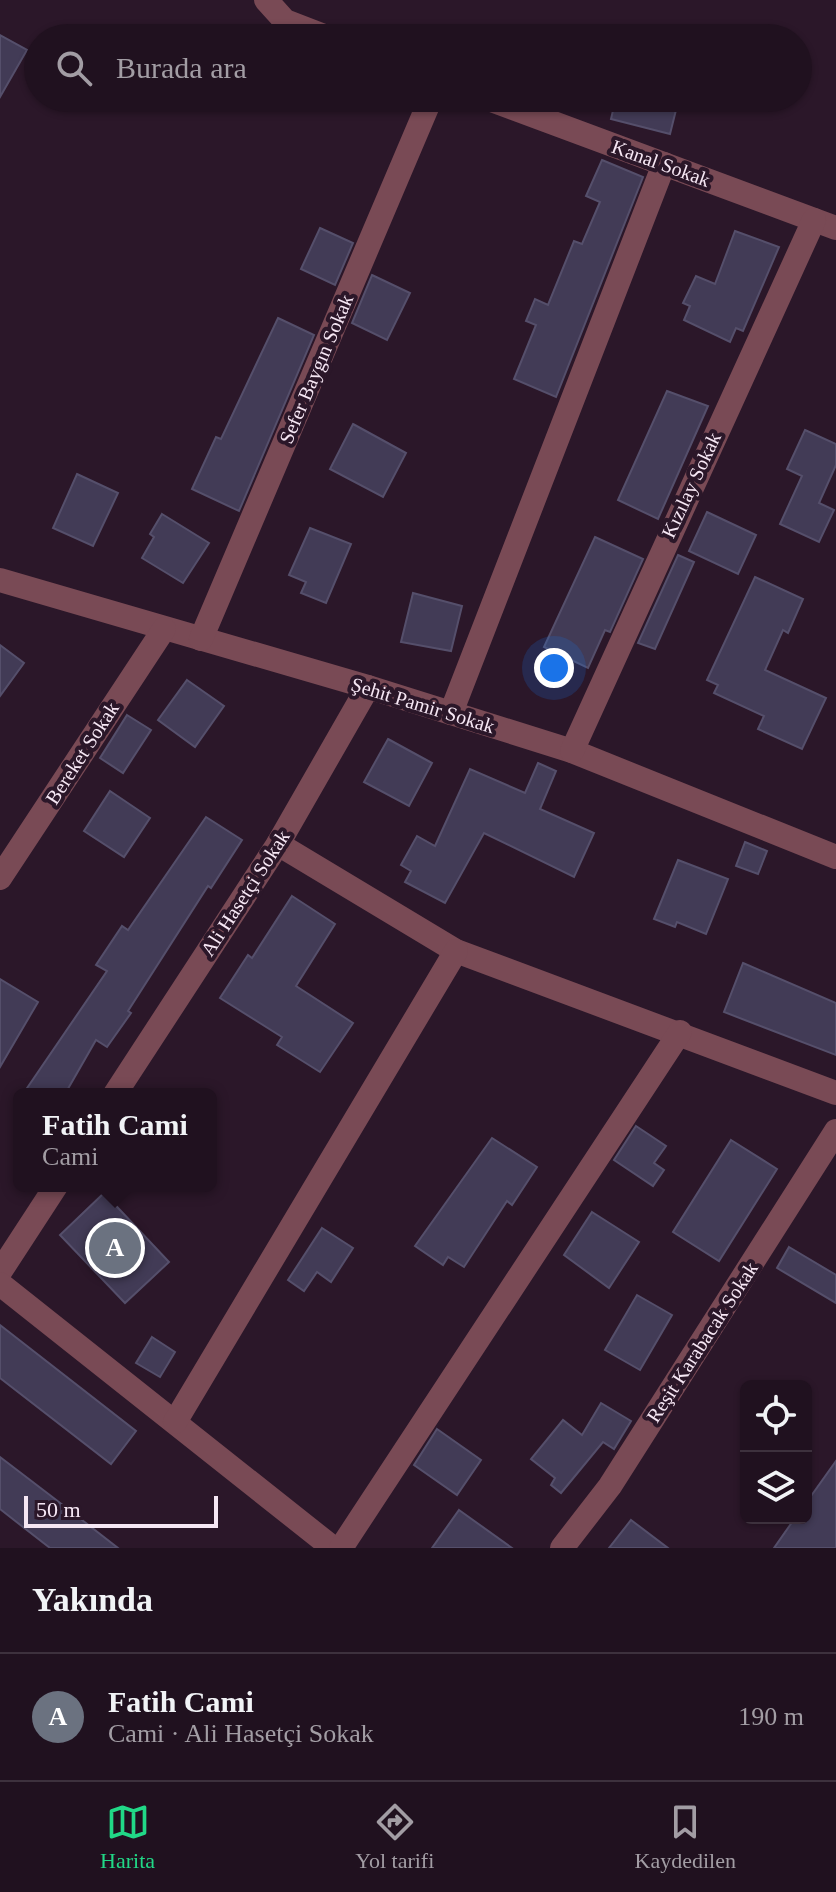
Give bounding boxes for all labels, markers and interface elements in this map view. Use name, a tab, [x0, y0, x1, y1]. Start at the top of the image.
search box	[24, 24, 812, 112]
icon: search	[52, 46, 96, 90]
text: Burada ara	[116, 51, 247, 84]
street label: Kanal Sokak	[609, 135, 713, 191]
street label: Sefer Baygın Sokak	[275, 291, 358, 447]
street label: Kızılay Sokak	[657, 429, 726, 542]
your location	[534, 648, 574, 688]
street label: Şehit Pamir Sokak	[348, 673, 497, 738]
street label: Bereket Sokak	[41, 698, 123, 808]
street label: Ali Hasetçi Sokak	[196, 826, 295, 961]
popup	[13, 1088, 217, 1192]
text: Fatih Cami	[42, 1108, 188, 1141]
text: Cami	[42, 1142, 98, 1171]
pin: A	[89, 1218, 141, 1278]
street label: Reşit Karabacak Sokak	[642, 1258, 763, 1427]
map controls	[740, 1380, 812, 1524]
button: locate	[740, 1380, 812, 1452]
button: layers	[740, 1452, 812, 1524]
scale bar	[24, 1492, 218, 1528]
text: 50 m	[36, 1497, 81, 1522]
text: Yakında	[32, 1581, 153, 1618]
text: Fatih Cami	[108, 1685, 254, 1718]
text: A	[49, 1702, 67, 1731]
text: 190 m	[738, 1702, 804, 1731]
text: Cami · Ali Hasetçi Sokak	[108, 1719, 374, 1748]
tab: Harita	[100, 1800, 155, 1874]
tab: Yol tarifi	[355, 1800, 434, 1874]
tab: Kaydedilen	[635, 1800, 736, 1874]

